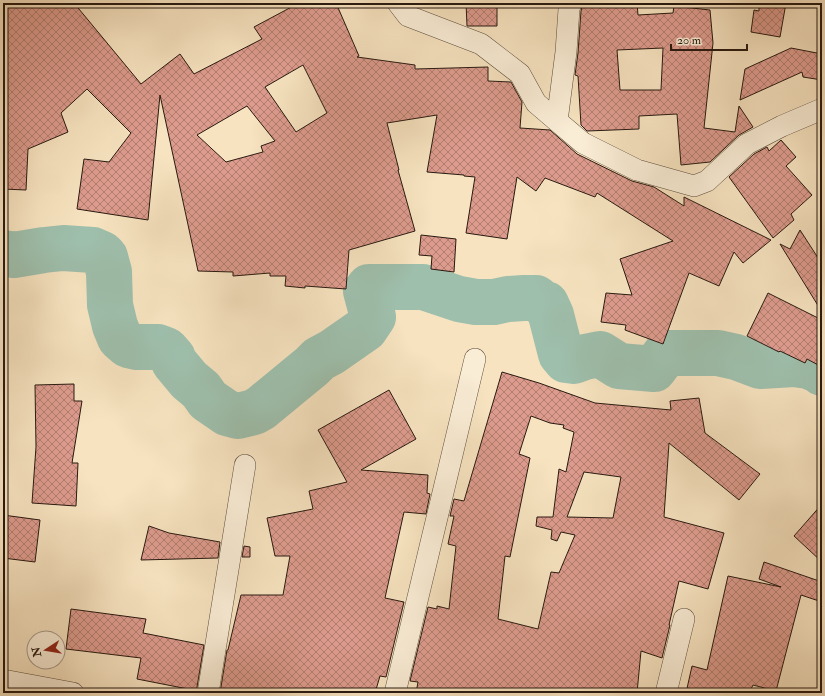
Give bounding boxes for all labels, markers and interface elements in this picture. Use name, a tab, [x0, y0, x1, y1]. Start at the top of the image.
scale bar	[671, 26, 747, 52]
text: 20 m	[677, 33, 702, 48]
north arrow	[26, 630, 66, 670]
text: N	[29, 645, 44, 659]

